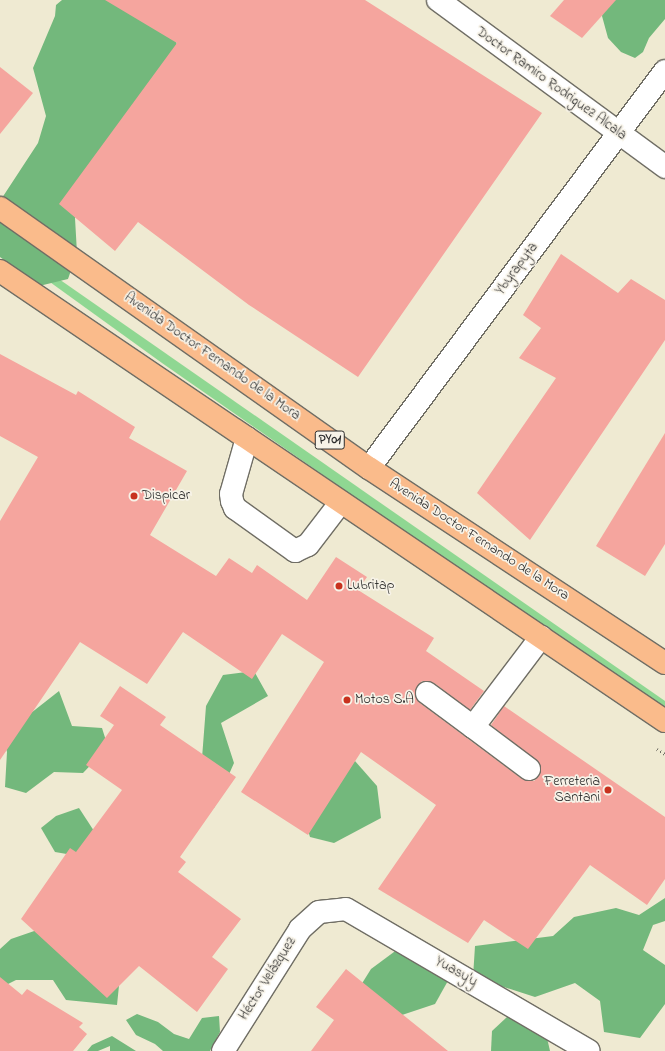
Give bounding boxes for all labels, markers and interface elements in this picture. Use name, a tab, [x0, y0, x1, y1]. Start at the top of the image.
street label: Doctor Ramiro Rodriguez Alcala	[473, 24, 629, 144]
street label: Ybyrapyta	[492, 240, 542, 298]
street label: Avenida Doctor Fernando de la Mora	[121, 290, 303, 424]
road number: PY01	[314, 429, 346, 451]
street label: Avenida Doctor Fernando de la Mora	[386, 475, 572, 605]
place label: Dispicar	[142, 488, 190, 504]
marker: Dispicar	[129, 491, 139, 501]
place label: Lubritap	[347, 578, 394, 594]
marker: Lubritap	[334, 581, 344, 591]
place label: Motos S.A	[355, 692, 414, 708]
marker: Motos S.A	[342, 695, 352, 705]
place label: Ferreteria Santani	[544, 774, 600, 806]
marker: Ferreteria Santani	[603, 785, 613, 795]
street label: Héctor Velázquez	[236, 934, 300, 1024]
street label: Yuasy'y	[432, 953, 480, 991]

